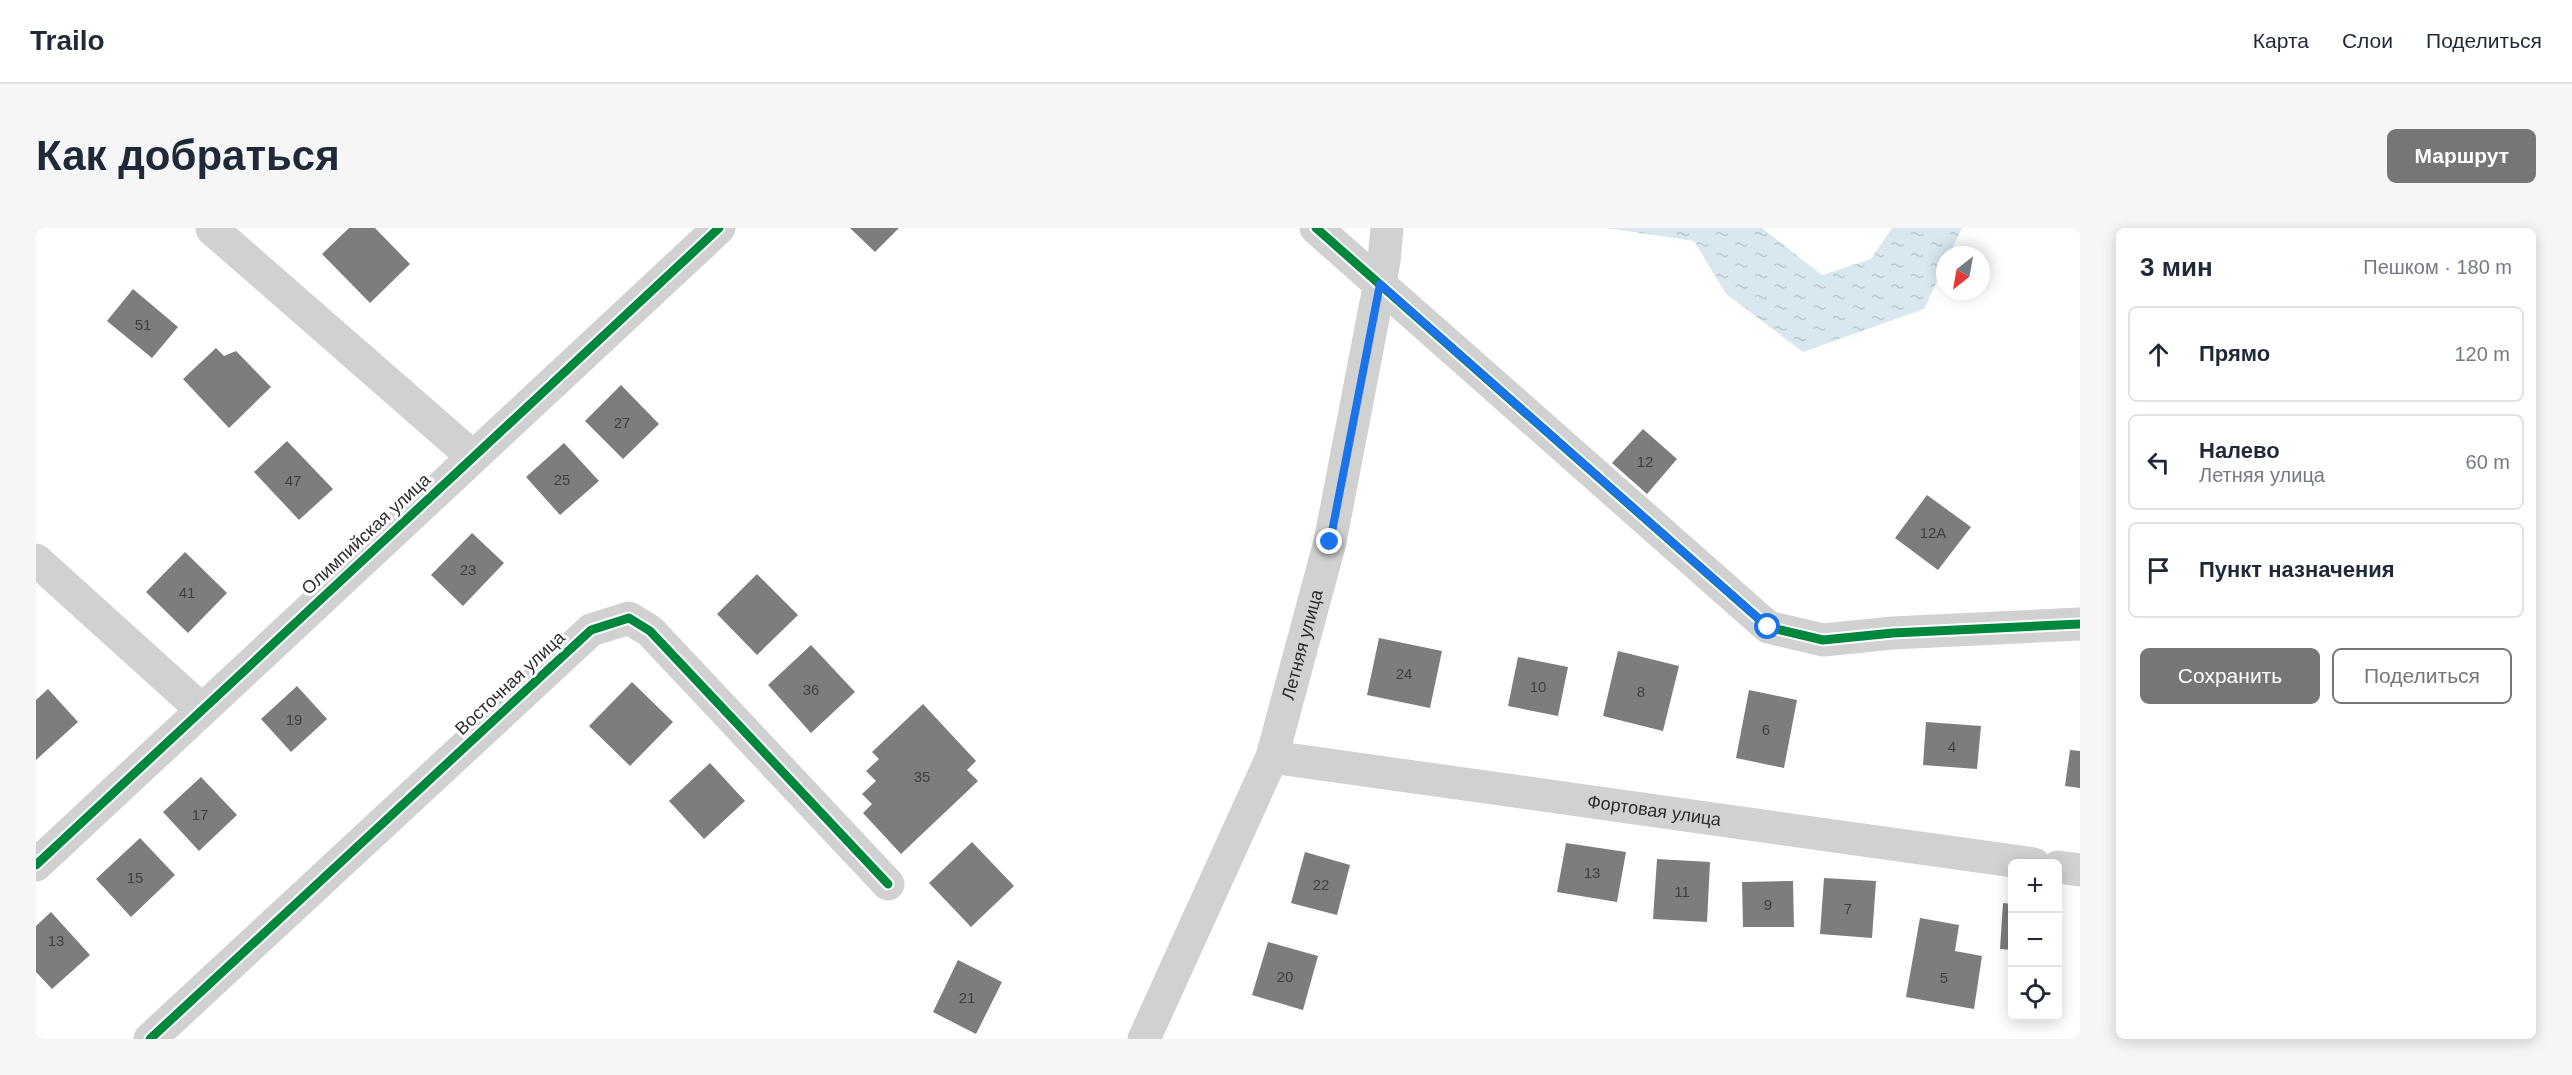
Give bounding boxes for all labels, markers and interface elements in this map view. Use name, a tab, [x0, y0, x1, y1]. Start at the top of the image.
text: Trailo	[30, 25, 105, 56]
text: Карта	[2253, 29, 2309, 52]
text: Слои	[2342, 29, 2393, 52]
text: Поделиться	[2426, 29, 2542, 52]
button: Маршрут	[2387, 129, 2536, 183]
text: Как добраться	[36, 132, 340, 179]
north arrow	[1936, 246, 1990, 300]
text: 3 мин	[2140, 252, 2213, 282]
text: Пешком · 180 m	[2363, 256, 2512, 278]
house number: 51	[135, 316, 151, 333]
icon: ahead	[2142, 338, 2175, 371]
text: Прямо	[2199, 341, 2270, 366]
text: 120 m	[2454, 343, 2510, 365]
house number: 27	[614, 414, 630, 431]
text: Налево	[2199, 438, 2280, 463]
icon: left	[2142, 446, 2175, 479]
text: 60 m	[2466, 451, 2510, 473]
house number: 12	[1637, 453, 1653, 470]
text: Летняя улица	[2199, 464, 2325, 486]
street label: Олимпийская улица	[298, 469, 435, 599]
house number: 25	[554, 471, 570, 488]
house number: 47	[285, 472, 301, 489]
house number: 12А	[1920, 524, 1946, 541]
route end	[1316, 528, 1342, 554]
icon: arrive	[2142, 554, 2175, 587]
text: Пункт назначения	[2199, 557, 2395, 582]
house number: 23	[460, 561, 476, 578]
house number: 41	[179, 584, 195, 601]
street label: Летняя улица	[1278, 586, 1327, 702]
route start	[1754, 613, 1780, 639]
street label: Восточная улица	[451, 627, 570, 739]
button: Сохранить	[2140, 648, 2320, 704]
button: Поделиться	[2332, 648, 2512, 704]
house number: 24	[1396, 665, 1412, 682]
house number: 10	[1530, 678, 1546, 695]
house number: 36	[803, 681, 819, 698]
house number: 8	[1637, 683, 1645, 700]
house number: 19	[286, 711, 302, 728]
house number: 6	[1762, 721, 1770, 738]
house number: 4	[1948, 738, 1956, 755]
house number: 35	[914, 768, 930, 785]
street label: Фортовая улица	[1586, 791, 1723, 830]
house number: 17	[192, 806, 208, 823]
map controls	[2008, 859, 2062, 1021]
button: +	[2008, 859, 2062, 913]
house number: 13	[1584, 864, 1600, 881]
house number: 15	[127, 869, 143, 886]
house number: 22	[1313, 876, 1329, 893]
house number: 11	[1674, 883, 1690, 900]
house number: 9	[1764, 896, 1772, 913]
house number: 7	[1844, 900, 1852, 917]
button: −	[2008, 913, 2062, 967]
house number: 13	[48, 932, 64, 949]
button: locate	[2008, 967, 2062, 1021]
house number: 20	[1277, 968, 1293, 985]
house number: 5	[1940, 969, 1948, 986]
house number: 21	[959, 989, 975, 1006]

